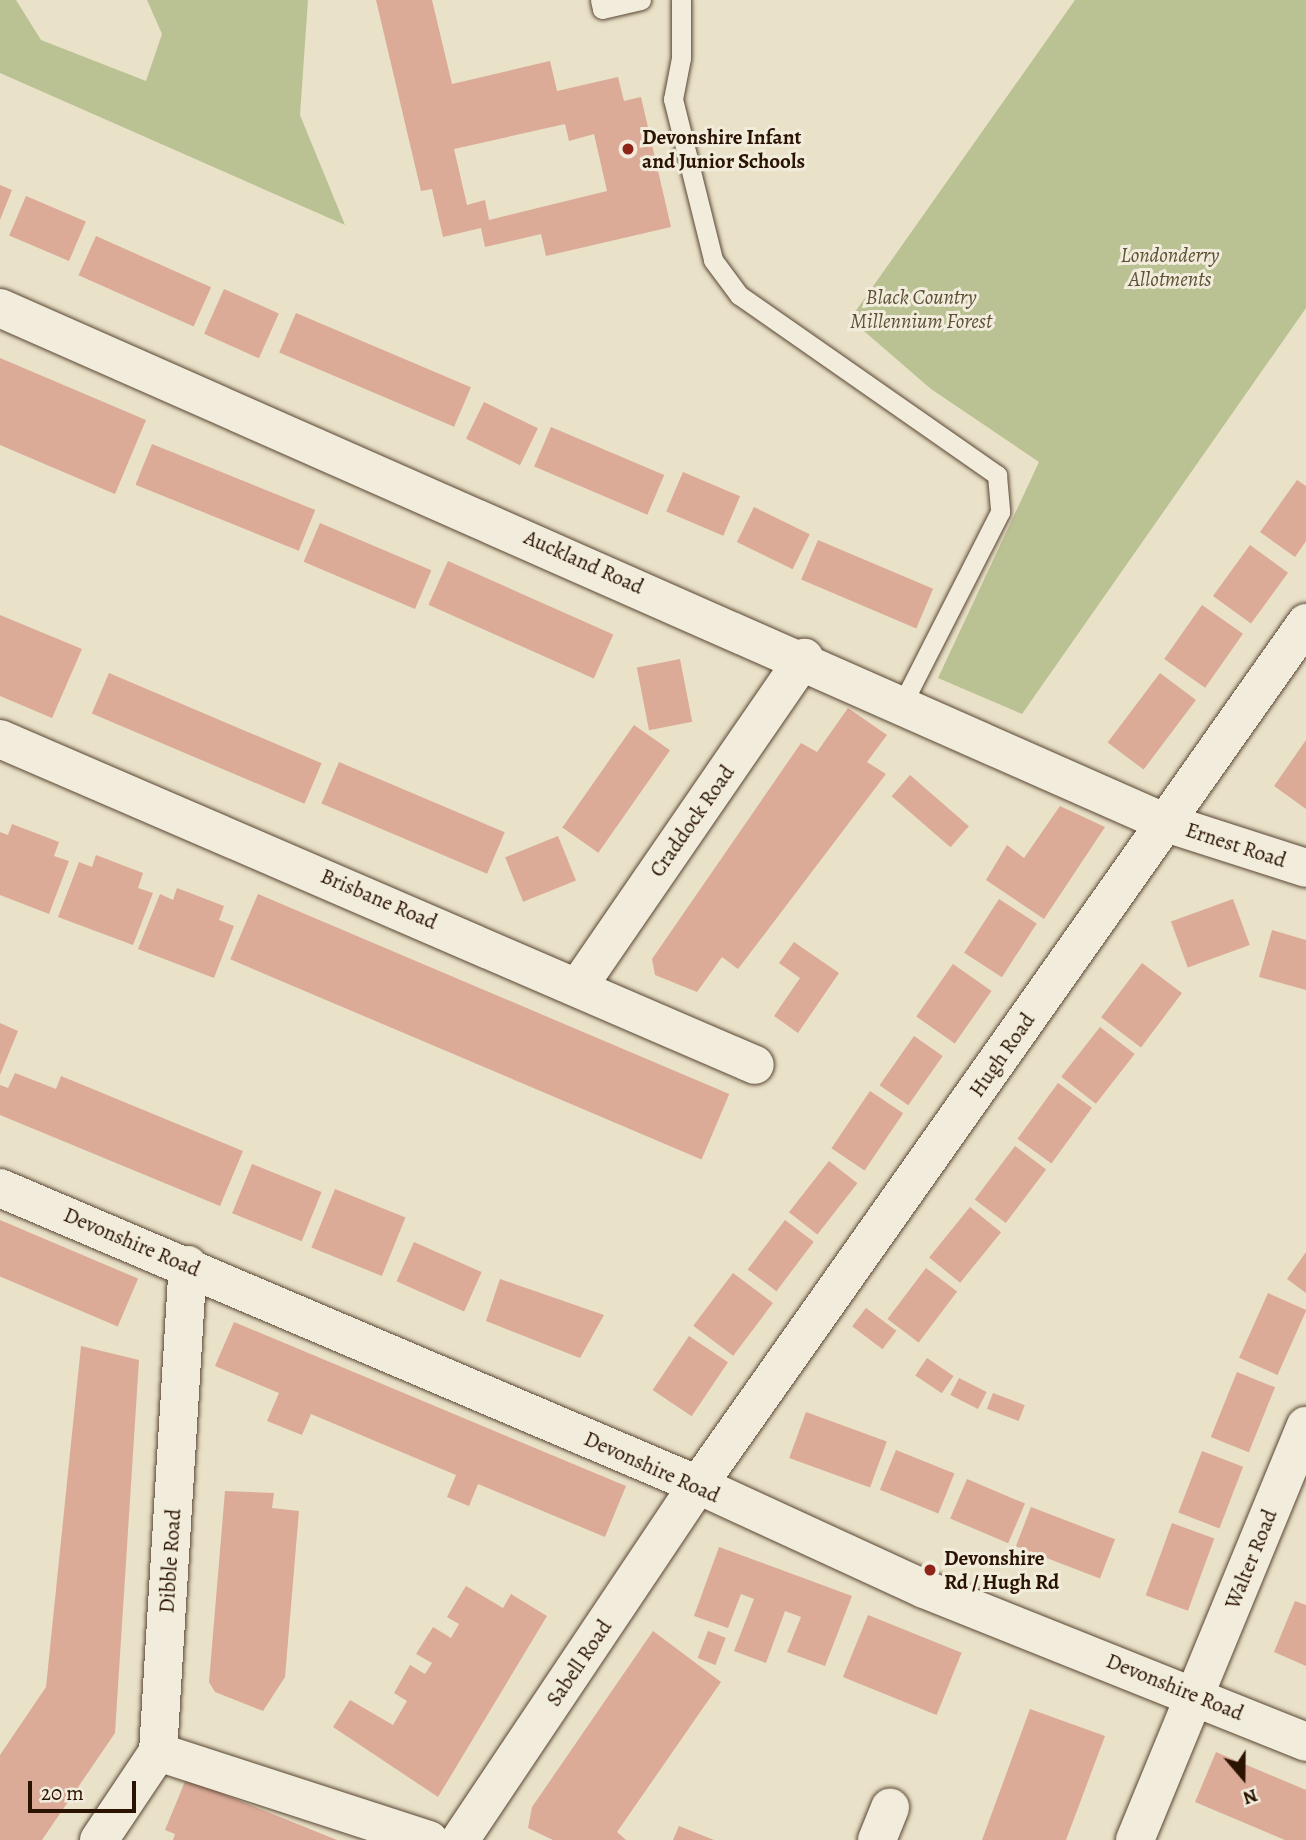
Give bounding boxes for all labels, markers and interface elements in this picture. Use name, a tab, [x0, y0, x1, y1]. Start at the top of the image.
place label: Devonshire Infant and Junior Schools	[642, 124, 805, 174]
marker: Devonshire Infant and Junior Schools	[620, 141, 636, 157]
park label: Londonderry Allotments	[1120, 242, 1220, 292]
park label: Black Country Millennium Forest	[850, 284, 992, 334]
street label: Auckland Road	[520, 524, 648, 600]
street label: Craddock Road	[644, 760, 740, 882]
street label: Ernest Road	[1183, 817, 1289, 873]
street label: Brisbane Road	[317, 863, 441, 935]
street label: Hugh Road	[964, 1008, 1040, 1102]
street label: Devonshire Road	[60, 1202, 204, 1282]
street label: Devonshire Road	[580, 1426, 724, 1508]
street label: Walter Road	[1220, 1506, 1282, 1612]
street label: Dibble Road	[154, 1508, 186, 1614]
place label: Devonshire Rd / Hugh Rd	[944, 1545, 1059, 1595]
marker: Devonshire Rd / Hugh Rd	[922, 1562, 938, 1578]
street label: Sabell Road	[541, 1615, 617, 1711]
street label: Devonshire Road	[1103, 1648, 1247, 1726]
north arrow	[1208, 1742, 1278, 1812]
scale bar	[32, 1766, 140, 1810]
text: 20 m	[41, 1779, 84, 1807]
text: N	[1239, 1782, 1261, 1811]

